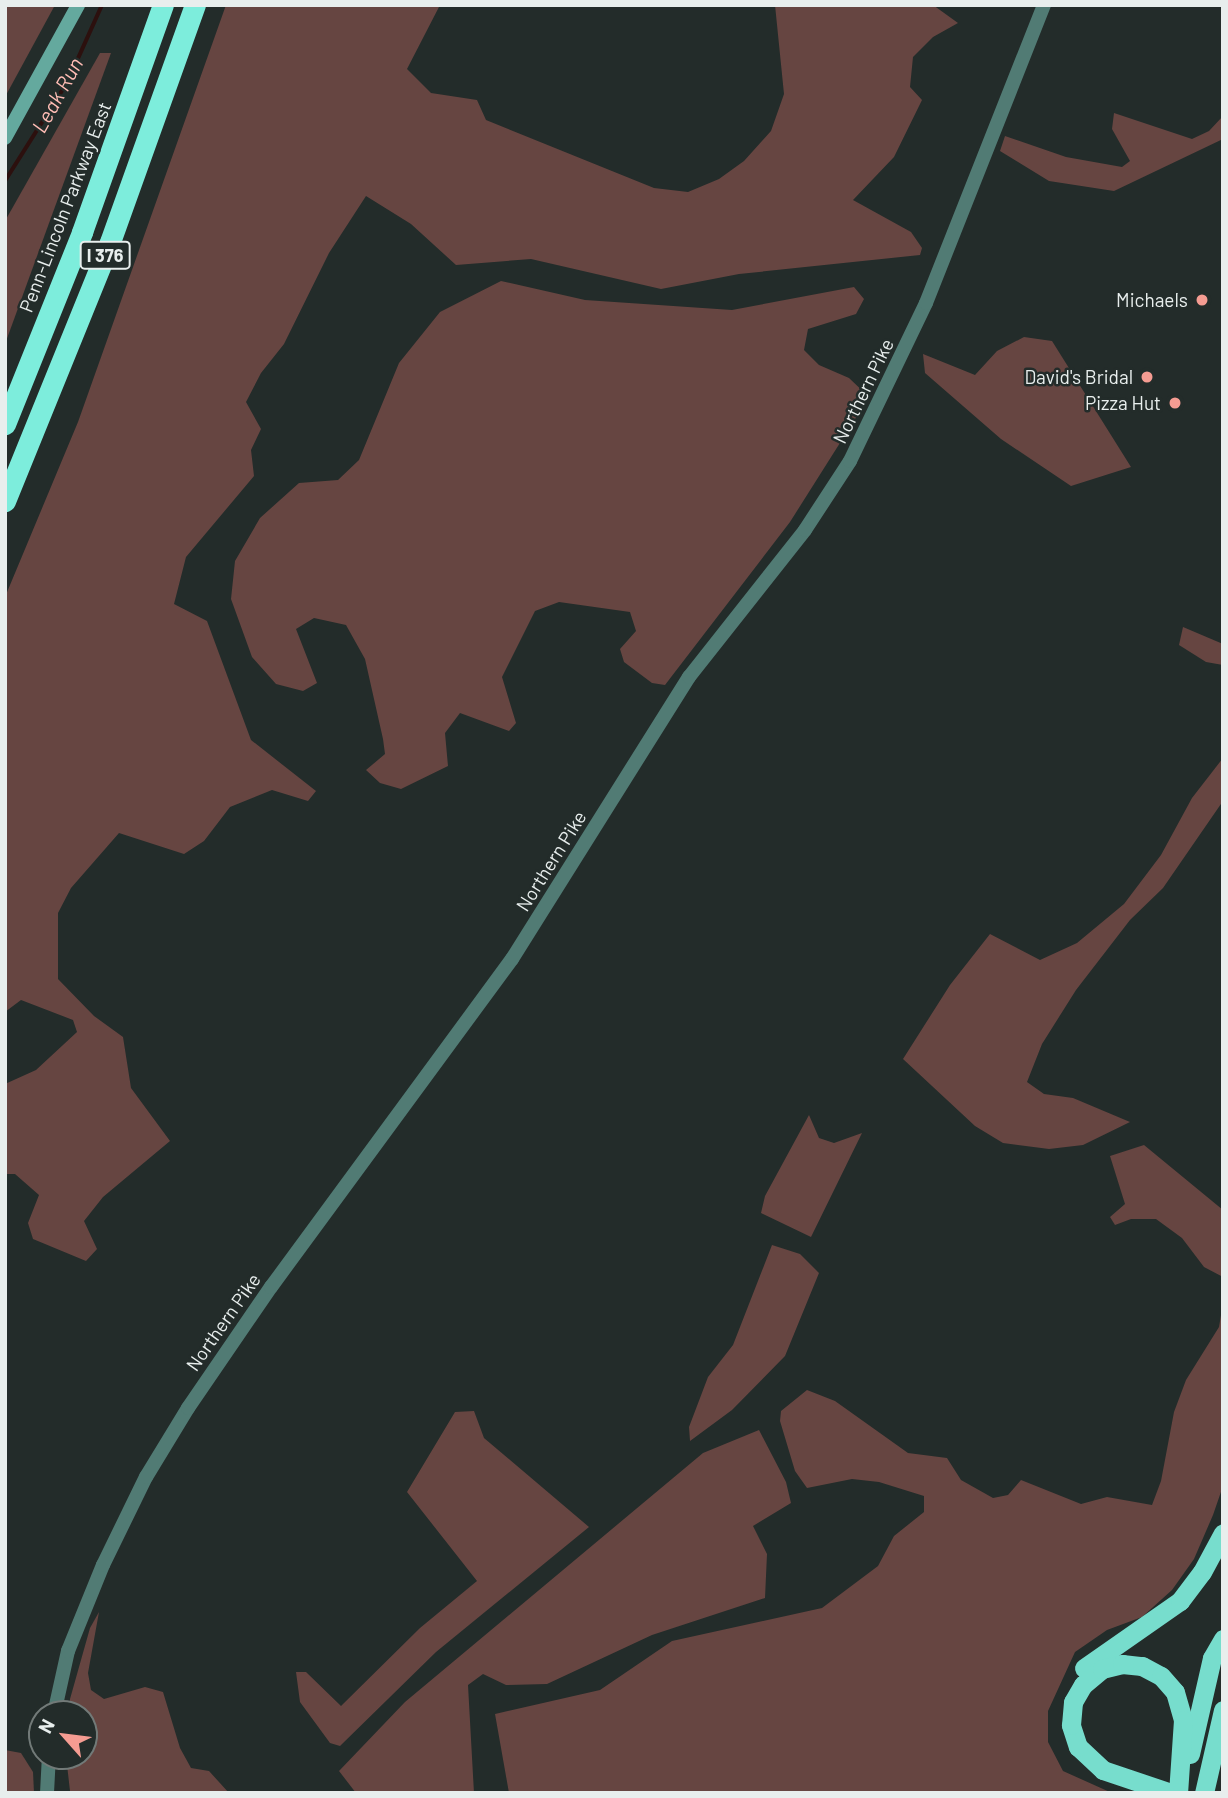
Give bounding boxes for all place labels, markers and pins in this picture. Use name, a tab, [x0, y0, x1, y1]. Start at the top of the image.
place label: Michaels	[1116, 289, 1188, 311]
marker: Michaels	[1194, 292, 1210, 308]
place label: David's Bridal	[1024, 366, 1133, 388]
marker: David's Bridal	[1139, 369, 1155, 385]
place label: Pizza Hut	[1085, 392, 1161, 414]
marker: Pizza Hut	[1167, 395, 1183, 411]

